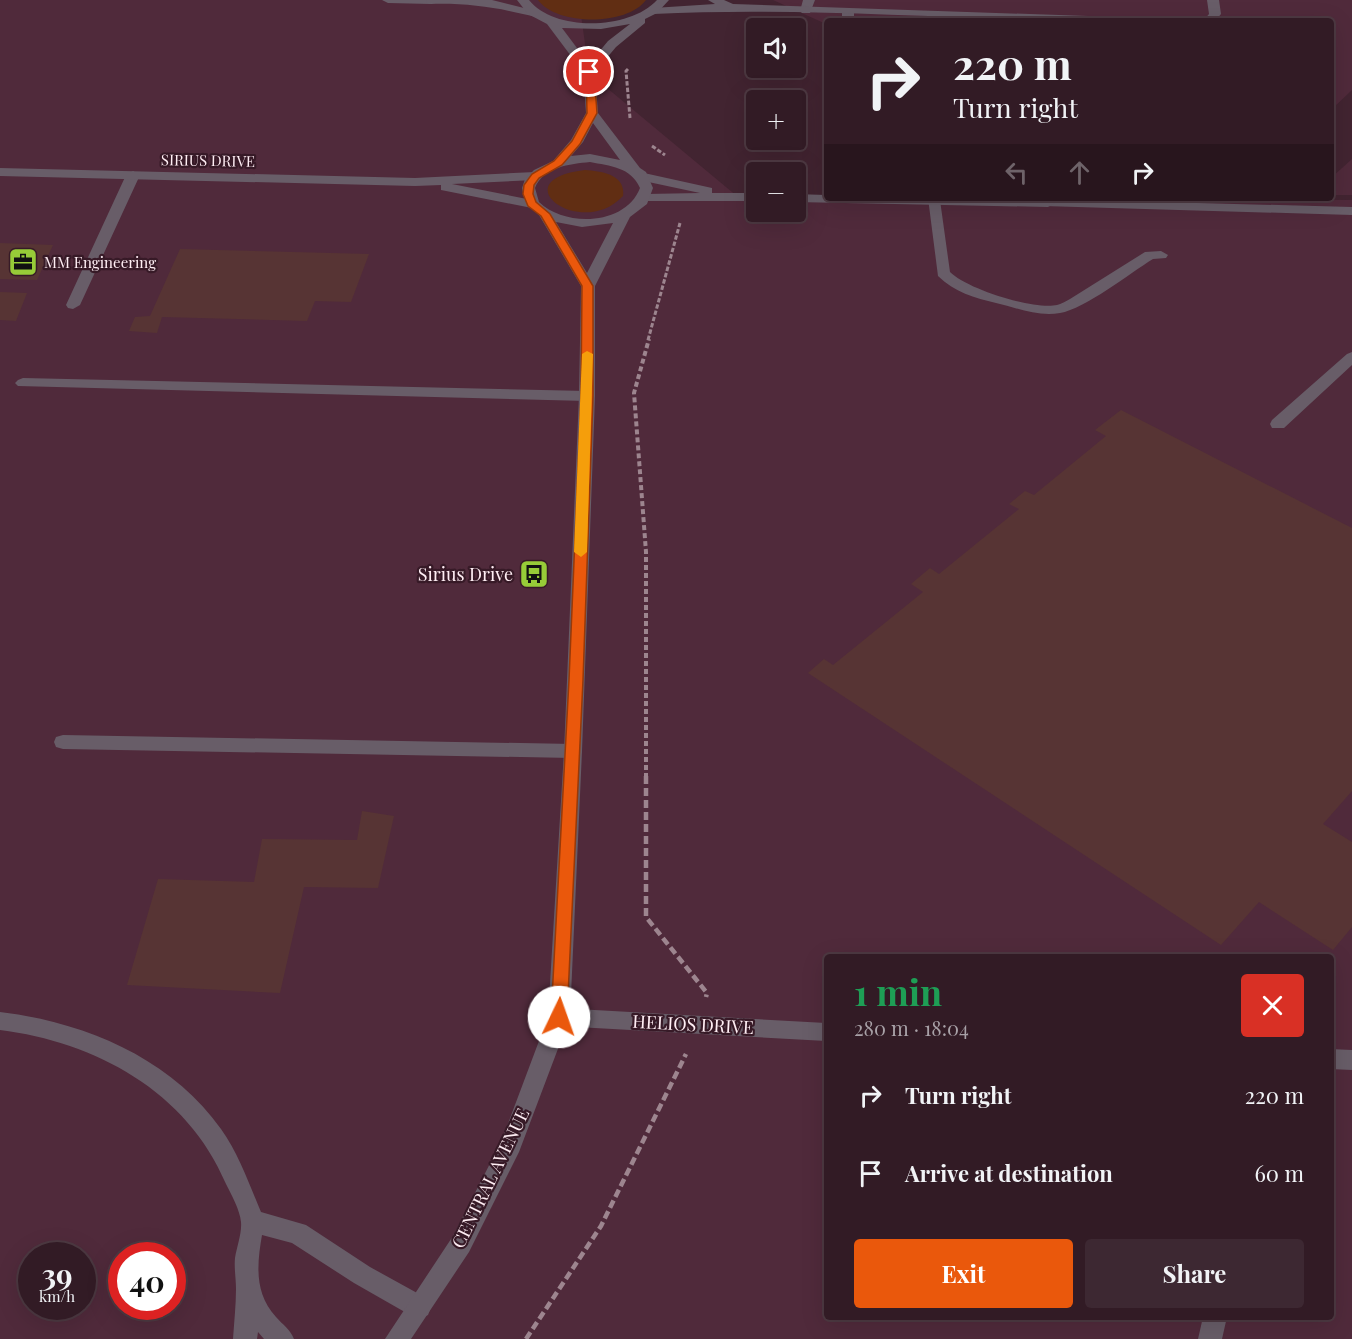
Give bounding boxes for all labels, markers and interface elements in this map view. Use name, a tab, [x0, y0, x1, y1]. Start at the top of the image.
map controls	[746, 18, 806, 222]
button: sound	[746, 18, 806, 78]
text: 220 m	[953, 35, 1072, 91]
icon: right	[854, 42, 932, 120]
pin	[563, 46, 614, 97]
icon: arrive	[572, 55, 605, 88]
text: Turn right	[953, 89, 1078, 125]
button: +	[746, 90, 806, 150]
street label: SIRIUS DRIVE	[161, 149, 255, 171]
icon: left	[1000, 156, 1033, 189]
icon: ahead	[1063, 156, 1096, 189]
icon: right	[1126, 156, 1159, 189]
button: −	[746, 162, 806, 222]
office icon: MM Engineering	[7, 246, 39, 278]
place label: MM Engineering	[44, 252, 156, 272]
bus stop icon: Sirius Drive	[518, 558, 550, 590]
place label: Sirius Drive	[418, 562, 513, 586]
text: 1 min	[854, 967, 942, 1015]
button: close	[1241, 974, 1304, 1037]
position arrow	[527, 985, 591, 1049]
street label: HELIOS DRIVE	[632, 1009, 754, 1039]
text: 280 m · 18:04	[854, 1014, 969, 1041]
icon: right	[854, 1079, 887, 1112]
text: Turn right	[905, 1080, 1011, 1110]
text: 220 m	[1245, 1080, 1304, 1110]
street label: CENTRAL AVENUE	[446, 1104, 534, 1252]
icon: arrive	[854, 1157, 887, 1190]
text: Arrive at destination	[905, 1158, 1113, 1188]
text: 60 m	[1254, 1158, 1304, 1188]
button: Exit	[854, 1239, 1073, 1308]
button: Share	[1085, 1239, 1304, 1308]
speed limit sign: 40	[108, 1242, 186, 1320]
text: 39	[41, 1254, 73, 1294]
text: km/h	[39, 1286, 75, 1306]

